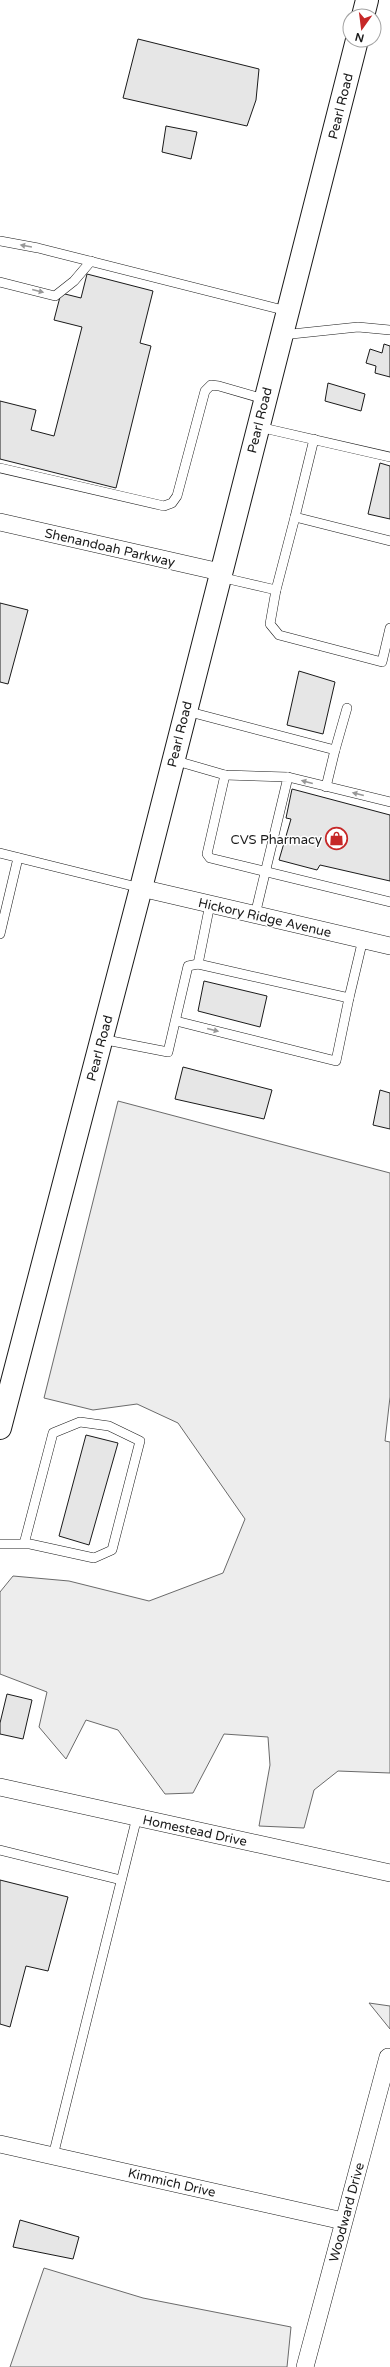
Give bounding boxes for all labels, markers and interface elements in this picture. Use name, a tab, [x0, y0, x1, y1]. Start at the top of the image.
north arrow	[342, 8, 382, 48]
text: N	[354, 30, 366, 45]
street label: Pearl Road	[325, 72, 357, 141]
one-way arrow	[20, 243, 32, 249]
one-way arrow	[32, 289, 44, 295]
street label: Pearl Road	[244, 386, 276, 455]
street label: Shenandoah Parkway	[43, 525, 176, 571]
street label: Pearl Road	[164, 700, 196, 769]
one-way arrow	[301, 778, 313, 784]
one-way arrow	[352, 791, 364, 797]
shop icon: CVS Pharmacy	[324, 826, 350, 852]
place label: CVS Pharmacy	[231, 832, 322, 848]
street label: Hickory Ridge Avenue	[197, 895, 333, 941]
street label: Pearl Road	[84, 1014, 116, 1083]
one-way arrow	[207, 1028, 220, 1034]
street label: Homestead Drive	[141, 1812, 248, 1850]
street label: Woodward Drive	[326, 2161, 368, 2264]
street label: Kimmich Drive	[126, 2165, 217, 2201]

